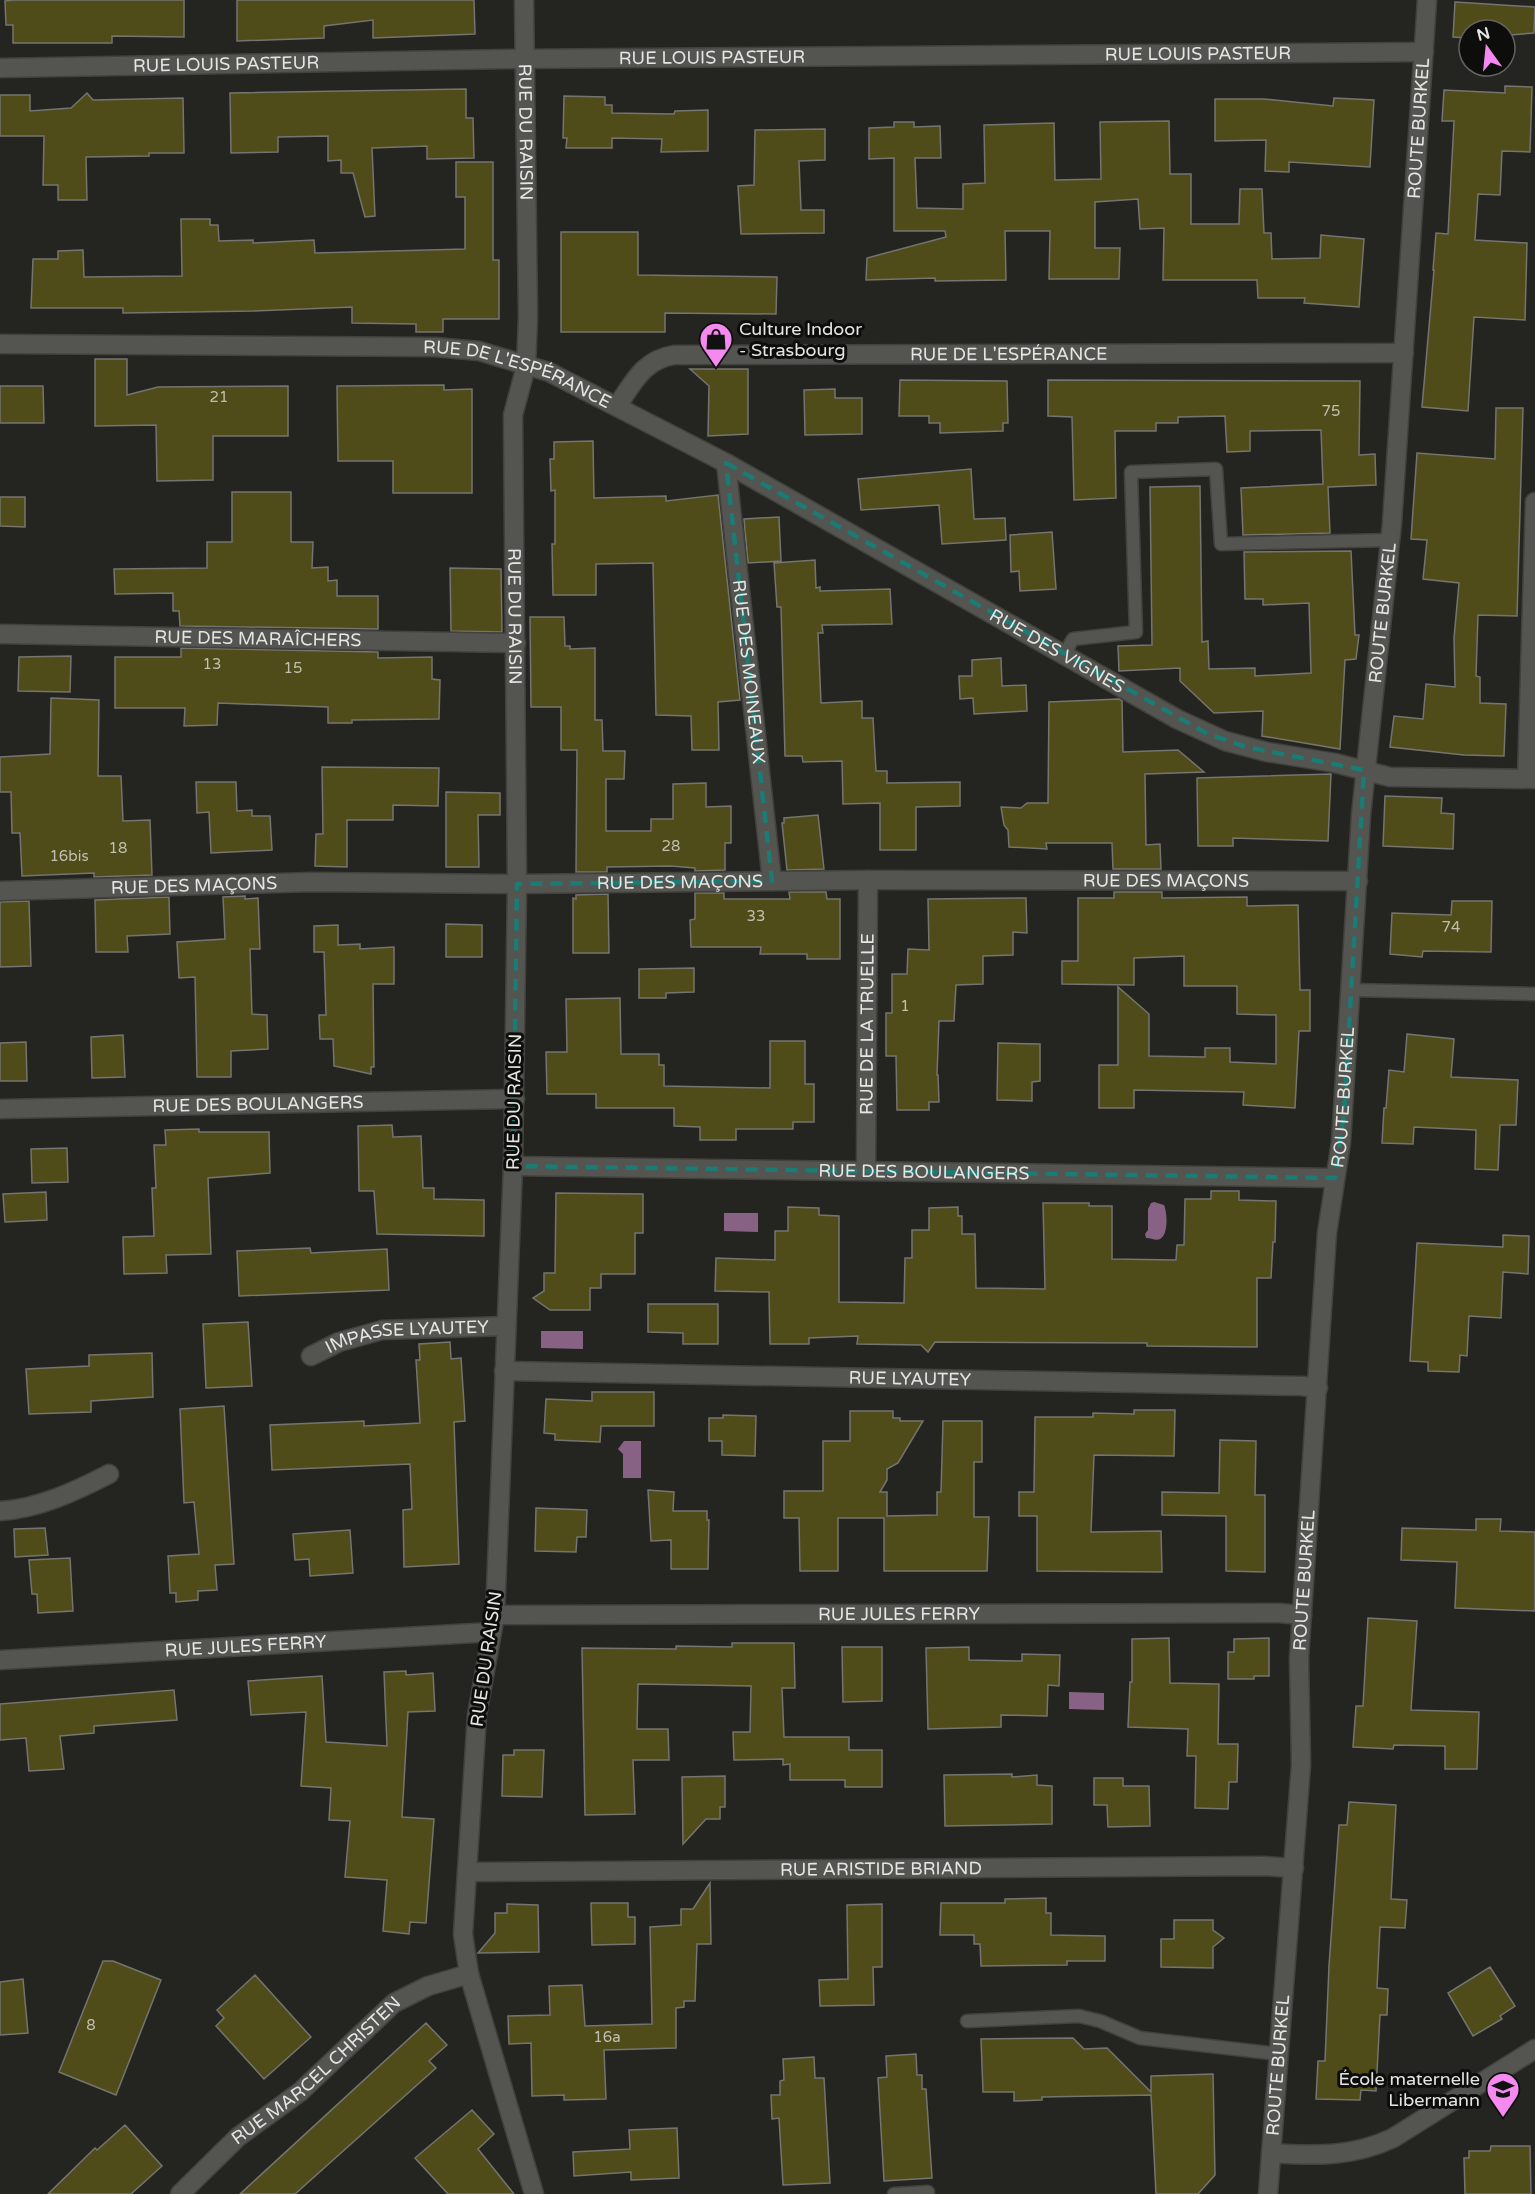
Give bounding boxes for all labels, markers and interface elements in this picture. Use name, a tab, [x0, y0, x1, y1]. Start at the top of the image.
north arrow	[1457, 18, 1517, 78]
text: N	[1475, 23, 1492, 46]
street label: RUE LOUIS PASTEUR	[1105, 42, 1291, 65]
street label: RUE LOUIS PASTEUR	[619, 46, 805, 69]
street label: RUE LOUIS PASTEUR	[133, 51, 319, 77]
street label: ROUTE BURKEL	[1403, 57, 1434, 200]
street label: RUE DU RAISIN	[514, 64, 538, 200]
place label: Culture Indoor - Strasbourg	[739, 318, 862, 361]
shop icon: Culture Indoor - Strasbourg	[698, 321, 734, 368]
street label: RUE DE L'ESPÉRANCE	[423, 336, 615, 413]
street label: RUE DE L'ESPÉRANCE	[910, 343, 1108, 365]
house number: 21	[210, 388, 228, 406]
house number: 75	[1322, 402, 1340, 420]
street label: ROUTE BURKEL	[1364, 541, 1401, 684]
street label: RUE DU RAISIN	[503, 548, 526, 685]
street label: RUE DES MOINEAUX	[728, 578, 770, 765]
street label: RUE DES VIGNES	[986, 604, 1129, 698]
street label: RUE DES MARAÎCHERS	[154, 626, 362, 651]
house number: 13	[203, 655, 221, 673]
house number: 15	[284, 659, 302, 677]
house number: 28	[662, 837, 680, 855]
house number: 18	[109, 839, 127, 857]
house number: 16bis	[49, 847, 89, 865]
street label: RUE DES MAÇONS	[1083, 869, 1249, 892]
street label: RUE DES MAÇONS	[597, 870, 763, 894]
street label: RUE DES MAÇONS	[110, 872, 277, 899]
house number: 33	[747, 907, 765, 925]
house number: 74	[1442, 918, 1460, 936]
street label: RUE DE LA TRUELLE	[855, 933, 879, 1115]
house number: 1	[900, 997, 910, 1015]
street label: ROUTE BURKEL	[1326, 1026, 1359, 1169]
street label: RUE DU RAISIN	[502, 1034, 526, 1170]
street label: RUE DES BOULANGERS	[152, 1091, 364, 1117]
street label: RUE DES BOULANGERS	[818, 1159, 1030, 1185]
street label: IMPASSE LYAUTEY	[321, 1316, 490, 1358]
street label: RUE LYAUTEY	[848, 1366, 972, 1391]
street label: ROUTE BURKEL	[1288, 1509, 1320, 1652]
street label: RUE DU RAISIN	[466, 1590, 506, 1728]
street label: RUE JULES FERRY	[818, 1603, 980, 1625]
street label: RUE JULES FERRY	[164, 1630, 328, 1662]
street label: RUE ARISTIDE BRIAND	[780, 1857, 982, 1881]
street label: RUE MARCEL CHRISTEN	[227, 1992, 405, 2149]
street label: ROUTE BURKEL	[1262, 1994, 1294, 2137]
house number: 8	[86, 2016, 96, 2034]
house number: 16a	[593, 2028, 621, 2046]
place label: École maternelle Libermann	[1338, 2068, 1480, 2111]
school or university icon: École maternelle Libermann	[1485, 2071, 1521, 2118]

